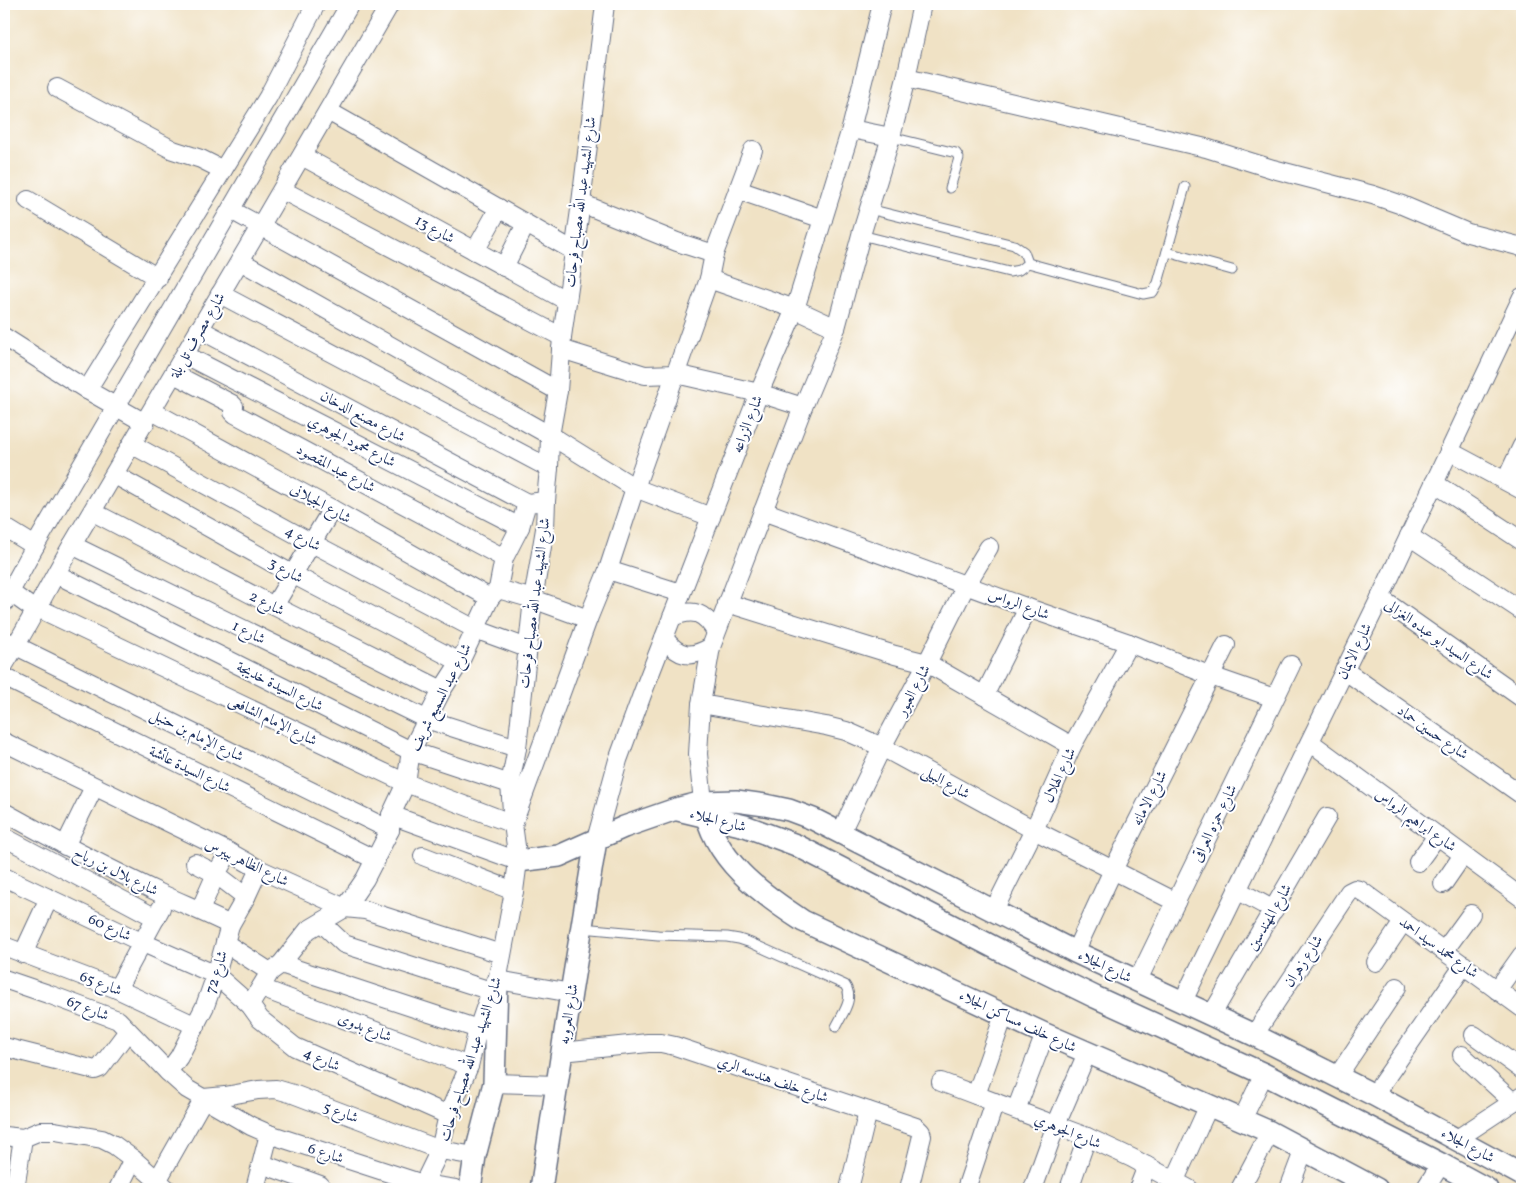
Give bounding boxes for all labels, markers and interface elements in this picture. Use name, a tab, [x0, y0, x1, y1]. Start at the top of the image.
street label: شارع الشهيد عبد الله مصباح فرحات	[558, 115, 603, 289]
street label: شارع 13	[410, 211, 458, 251]
street label: شارع مصرف تل بلة	[165, 289, 232, 384]
street label: شارع مصنع الدخان	[315, 386, 409, 450]
street label: شارع الزراعه	[728, 392, 770, 457]
street label: شارع محمود الجوهري	[303, 411, 399, 474]
street label: شارع عبد المقصود	[292, 440, 379, 500]
street label: شارع الجيلانى	[285, 479, 355, 531]
street label: شارع الشهيد عبد الله مصباح فرحات	[512, 516, 557, 690]
street label: شارع 4	[280, 521, 324, 558]
street label: شارع 3	[264, 553, 306, 590]
street label: شارع الرواس	[984, 585, 1052, 627]
street label: شارع 2	[245, 587, 288, 623]
street label: شارع السيد ابو عبده الغزالى	[1379, 595, 1497, 686]
street label: شارع 1	[228, 616, 269, 651]
street label: شارع الايمان	[1333, 620, 1379, 684]
street label: شارع عبد السميع شريف	[405, 640, 479, 756]
street label: شارع السيدة خديجة	[232, 657, 326, 718]
street label: شارع العبور	[891, 661, 937, 722]
street label: شارع الإمام الشافعى	[224, 691, 320, 753]
street label: شارع حسين حماد	[1392, 701, 1472, 766]
street label: شارع الإمام بن حنبل	[145, 705, 247, 769]
street label: شارع السيدة عائشة	[145, 742, 234, 800]
street label: شارع الهلال	[1038, 745, 1083, 807]
street label: شارع البيلى	[917, 761, 973, 806]
street label: شارع الامانه	[1127, 767, 1174, 831]
street label: شارع حمزه العراقى	[1187, 781, 1244, 867]
street label: شارع ابراهيم الرواس	[1368, 785, 1460, 860]
street label: شارع الجلاء	[687, 804, 748, 840]
street label: شارع الظاهر بيبرس	[200, 834, 292, 894]
street label: شارع بلال بن رباح	[69, 843, 161, 903]
street label: شارع المهندسين	[1243, 880, 1299, 956]
street label: شارع 60	[84, 909, 134, 948]
street label: شارع محمد سيد احمد	[1394, 912, 1482, 985]
street label: شارع زهران	[1279, 931, 1330, 993]
street label: شارع الجلاء	[1073, 946, 1135, 990]
street label: شارع 72	[201, 948, 235, 997]
street label: شارع 65	[76, 967, 125, 1003]
street label: شارع الشهيد عبد الله مصباح فرحات	[432, 973, 509, 1145]
street label: شارع العروبه	[554, 982, 586, 1046]
street label: شارع خلف مساكن الجلاء	[955, 986, 1080, 1060]
street label: شارع 67	[63, 992, 112, 1028]
street label: شارع بدوى	[334, 1009, 394, 1049]
street label: شارع 4	[299, 1043, 343, 1079]
street label: شارع خلف هندسه الري	[714, 1052, 831, 1110]
street label: شارع 5	[320, 1097, 361, 1130]
street label: شارع الجوهري	[1031, 1109, 1104, 1156]
street label: شارع الجلاء	[1436, 1123, 1498, 1170]
street label: شارع 6	[305, 1139, 346, 1171]

